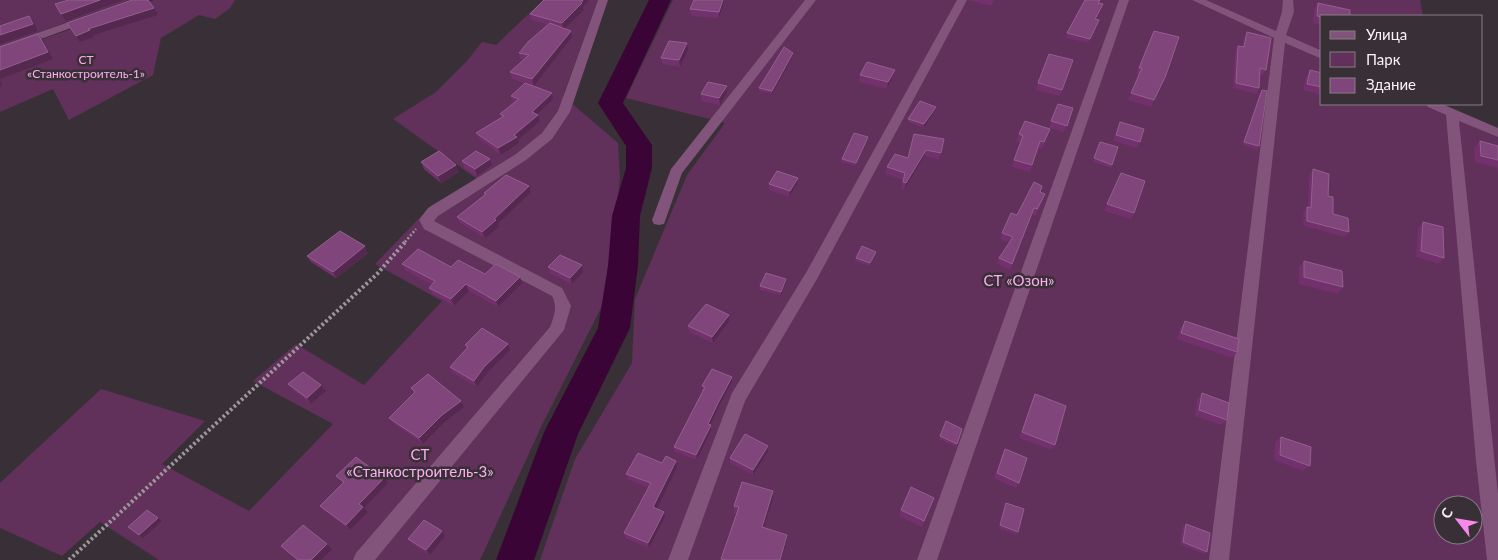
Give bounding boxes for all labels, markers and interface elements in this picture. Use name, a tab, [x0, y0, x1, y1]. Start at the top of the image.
legend	[1320, 15, 1483, 105]
text: Улица	[1366, 25, 1407, 43]
text: Парк	[1366, 50, 1401, 68]
park label: СТ «Станкостроитель-1»	[27, 52, 145, 81]
text: Здание	[1366, 75, 1416, 93]
park label: СТ «Озон»	[983, 271, 1055, 289]
park label: СТ «Станкостроитель-3»	[346, 445, 494, 480]
north arrow	[1433, 495, 1483, 545]
text: С	[1437, 504, 1456, 521]

